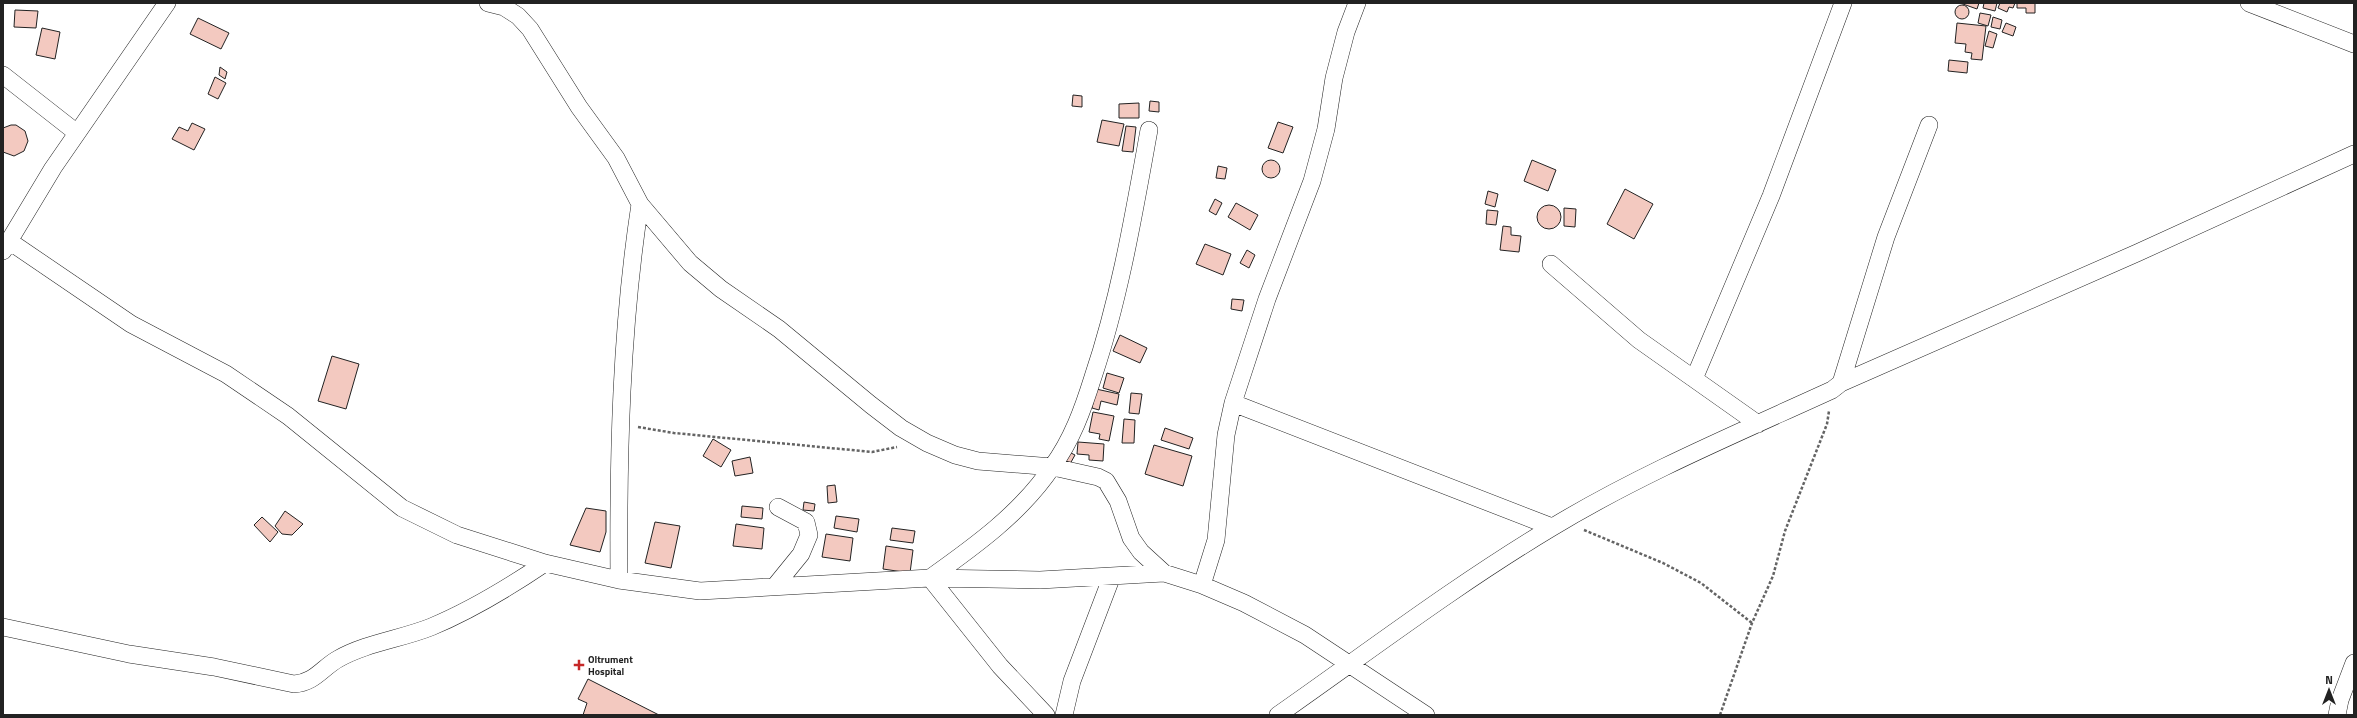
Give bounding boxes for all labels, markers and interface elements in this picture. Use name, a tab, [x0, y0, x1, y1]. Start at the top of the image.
place label: Oltrument Hospital	[588, 652, 633, 679]
marker: Oltrument Hospital	[573, 659, 585, 671]
north arrow	[2309, 670, 2349, 710]
text: N	[2325, 672, 2333, 688]

